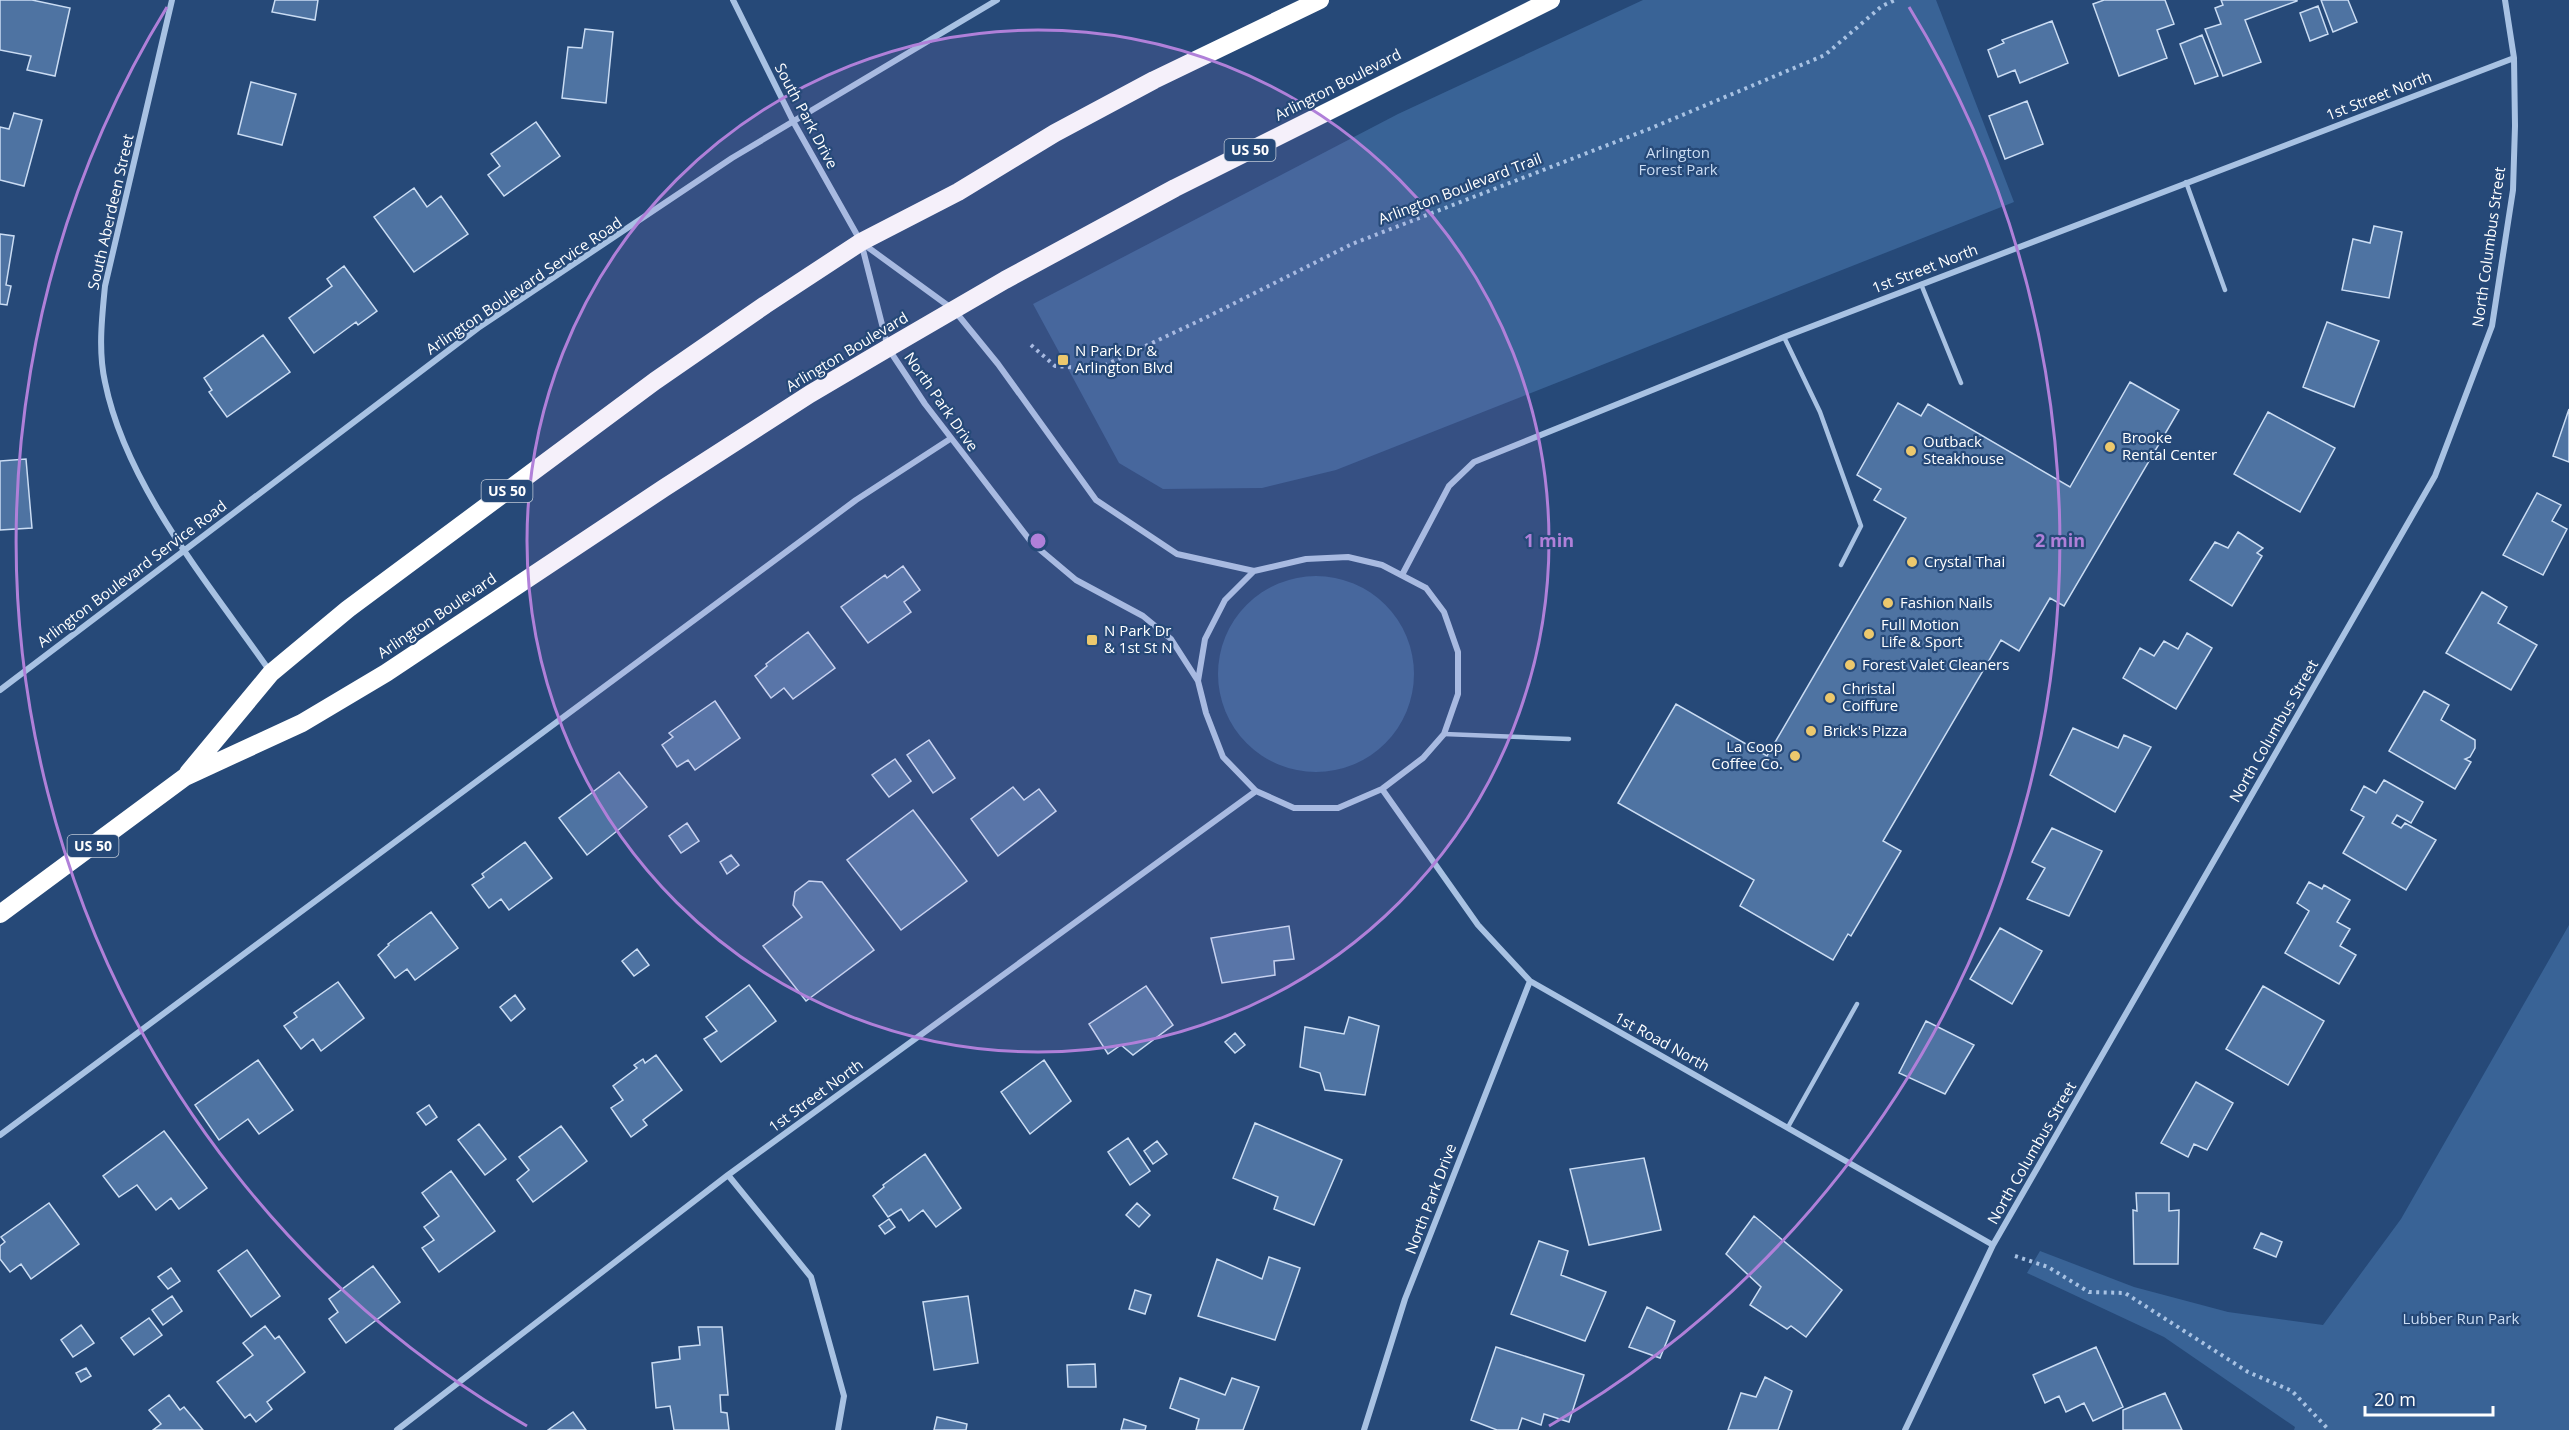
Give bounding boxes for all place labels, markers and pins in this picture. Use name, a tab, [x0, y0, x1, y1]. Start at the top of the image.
place label: N Park Dr & Arlington Blvd	[1075, 340, 1173, 377]
marker: N Park Dr & Arlington Blvd	[1056, 353, 1070, 367]
place label: Brooke Rental Center	[2122, 427, 2217, 464]
place label: Outback Steakhouse	[1923, 431, 2004, 468]
marker: Brooke Rental Center	[2103, 440, 2117, 454]
marker: Outback Steakhouse	[1904, 444, 1918, 458]
centre of rings	[1028, 531, 1048, 551]
place label: Crystal Thai	[1924, 551, 2005, 571]
marker: Crystal Thai	[1905, 555, 1919, 569]
place label: Fashion Nails	[1900, 592, 1993, 612]
marker: Fashion Nails	[1881, 596, 1895, 610]
place label: Full Motion Life & Sport	[1881, 614, 1963, 651]
place label: N Park Dr & 1st St N	[1104, 620, 1173, 657]
marker: Full Motion Life & Sport	[1862, 627, 1876, 641]
marker: N Park Dr & 1st St N	[1085, 633, 1099, 647]
place label: Forest Valet Cleaners	[1862, 654, 2009, 674]
marker: Forest Valet Cleaners	[1843, 658, 1857, 672]
place label: Christal Coiffure	[1842, 678, 1898, 715]
marker: Christal Coiffure	[1823, 691, 1837, 705]
place label: Brick's Pizza	[1823, 720, 1907, 740]
marker: Brick's Pizza	[1804, 724, 1818, 738]
place label: La Coop Coffee Co.	[1711, 736, 1783, 773]
marker: La Coop Coffee Co.	[1788, 749, 1802, 763]

